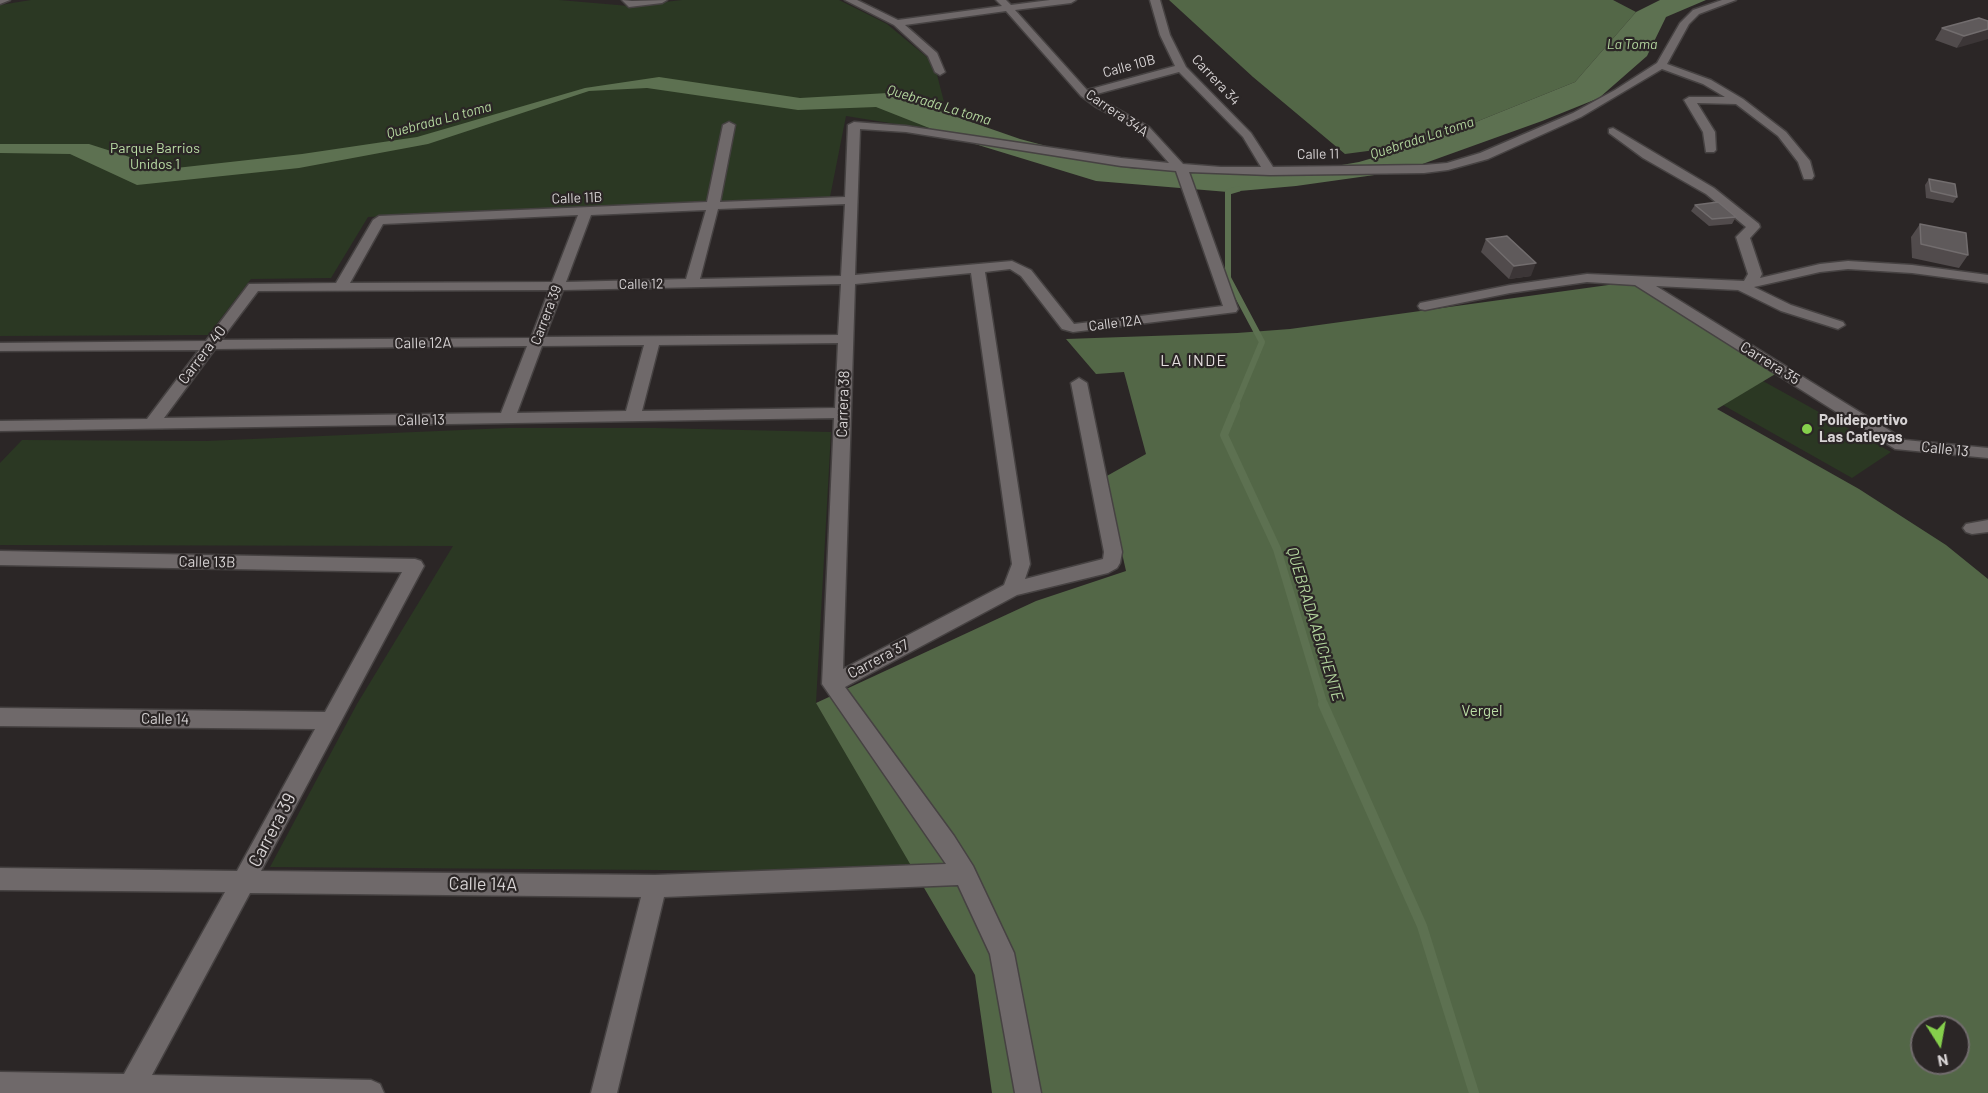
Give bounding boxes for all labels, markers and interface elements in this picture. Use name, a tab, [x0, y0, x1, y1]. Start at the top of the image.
water label: La Toma	[1607, 36, 1657, 52]
street label: Calle 10B	[1101, 51, 1157, 81]
street label: Carrera 34	[1188, 51, 1244, 109]
water label: Quebrada La toma	[885, 81, 993, 129]
street label: Carrera 34A	[1083, 86, 1151, 140]
water label: Quebrada La toma	[385, 98, 493, 142]
water label: Quebrada La toma	[1368, 113, 1476, 163]
park label: Parque Barrios Unidos 1	[110, 140, 200, 172]
street label: Calle 11	[1297, 145, 1339, 163]
street label: Calle 11B	[551, 189, 603, 207]
street label: Calle 12	[619, 275, 663, 293]
street label: Carrera 39	[527, 283, 565, 347]
street label: Calle 12A	[1088, 311, 1142, 335]
street label: Carrera 40	[174, 322, 230, 388]
street label: Calle 12A	[394, 334, 452, 352]
street label: Carrera 35	[1737, 338, 1803, 388]
district label: LA INDE	[1160, 351, 1228, 371]
street label: Carrera 38	[833, 370, 853, 438]
street label: Calle 13	[397, 411, 445, 429]
place label: Polideportivo Las Catleyas	[1819, 411, 1908, 446]
marker: Polideportivo Las Catleyas	[1800, 422, 1814, 436]
street label: Calle 13	[1920, 438, 1970, 460]
water label: QUEBRADA ABICHENTE	[1282, 545, 1348, 703]
street label: Calle 13B	[178, 553, 236, 571]
street label: Carrera 37	[844, 635, 912, 683]
park label: Vergel	[1462, 702, 1502, 720]
street label: Calle 14	[141, 710, 189, 728]
street label: Carrera 39	[244, 789, 300, 871]
street label: Calle 14A	[449, 873, 517, 895]
north arrow	[1910, 1015, 1970, 1075]
text: N	[1936, 1051, 1950, 1072]

